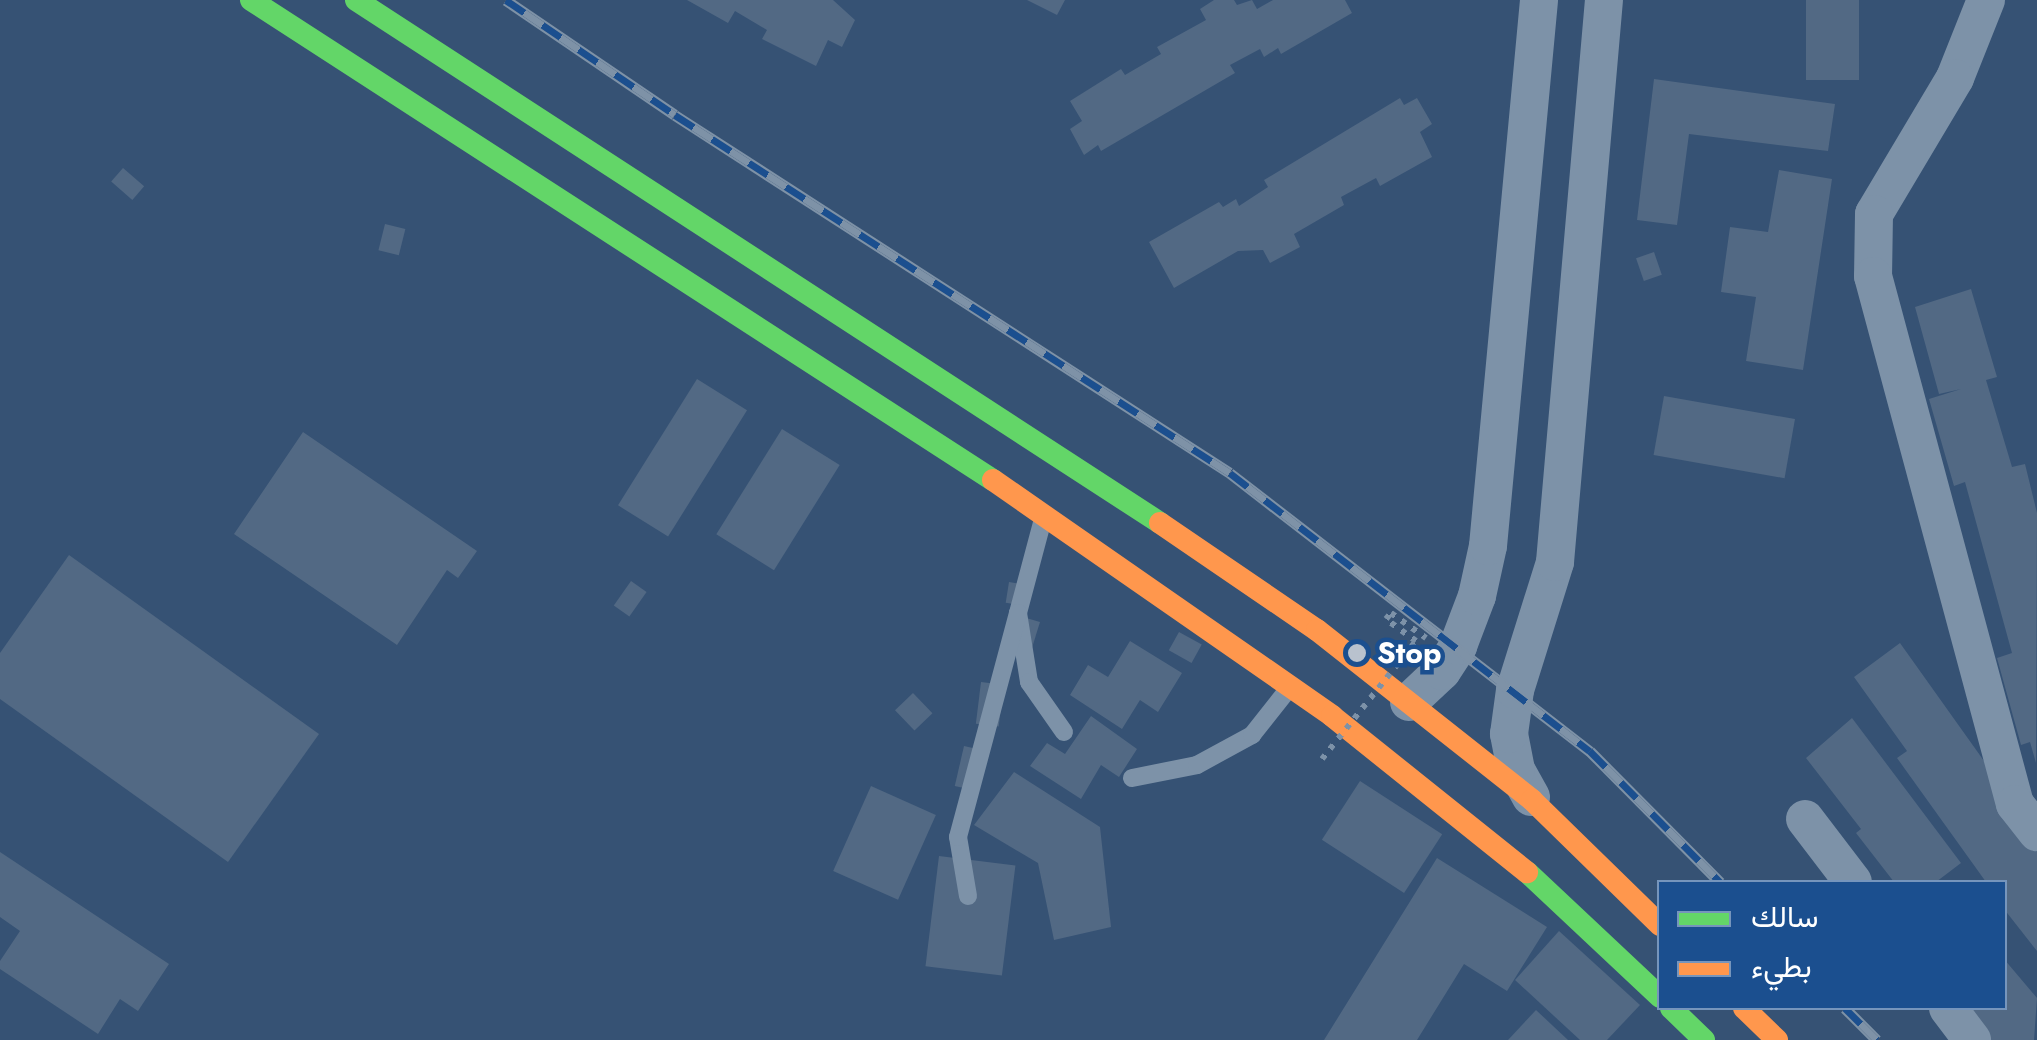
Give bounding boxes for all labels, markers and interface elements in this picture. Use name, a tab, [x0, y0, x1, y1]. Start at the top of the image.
place label: Stop	[1377, 635, 1441, 671]
marker: Stop	[1346, 642, 1368, 664]
legend	[1657, 880, 2007, 1010]
text: سالك	[1751, 895, 1818, 938]
text: بطيء	[1751, 945, 1812, 988]

